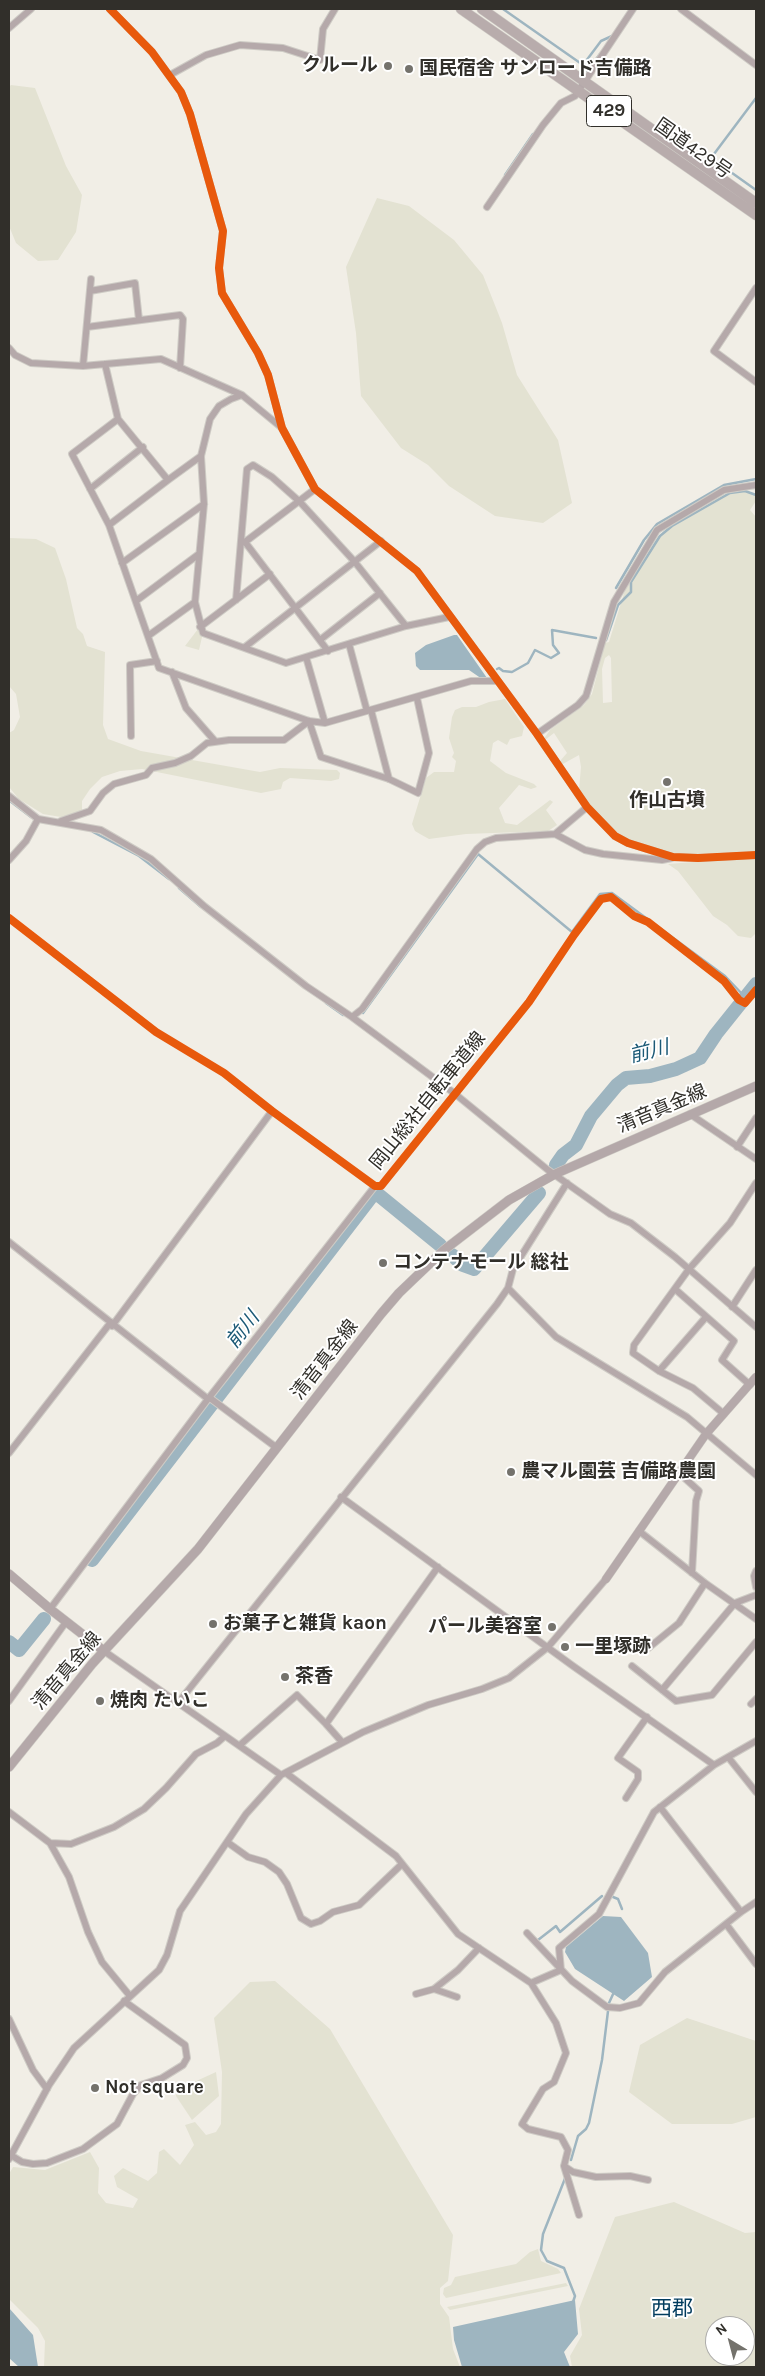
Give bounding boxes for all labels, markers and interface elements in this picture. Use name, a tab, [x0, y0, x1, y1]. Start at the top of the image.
place label: クルール	[302, 55, 378, 77]
place label: 国民宿舎 サンロード吉備路	[419, 58, 652, 80]
marker: クルール	[382, 60, 394, 72]
marker: 国民宿舎 サンロード吉備路	[403, 63, 415, 75]
road number: 429	[586, 95, 632, 126]
street label: 国道429号	[650, 114, 736, 184]
marker: 作山古墳	[661, 776, 673, 788]
place label: 作山古墳	[629, 790, 705, 812]
street label: 岡山総社自転車道線	[365, 1027, 491, 1175]
water label: 前川	[627, 1036, 671, 1068]
street label: 清音真金線	[614, 1080, 710, 1138]
place label: コンテナモール 総社	[393, 1252, 569, 1274]
marker: コンテナモール 総社	[377, 1257, 389, 1269]
water label: 前川	[221, 1307, 265, 1353]
street label: 清音真金線	[287, 1316, 363, 1404]
place label: 農マル園芸 吉備路農園	[521, 1461, 716, 1483]
marker: 農マル園芸 吉備路農園	[505, 1466, 517, 1478]
place label: お菓子と雑貨 kaon	[223, 1613, 387, 1635]
place label: パール美容室	[428, 1616, 542, 1638]
marker: お菓子と雑貨 kaon	[207, 1618, 219, 1630]
marker: パール美容室	[546, 1621, 558, 1633]
street label: 清音真金線	[28, 1627, 106, 1715]
place label: 一里塚跡	[575, 1636, 651, 1658]
marker: 一里塚跡	[559, 1641, 571, 1653]
place label: 茶香	[295, 1666, 333, 1688]
marker: 茶香	[279, 1671, 291, 1683]
place label: 焼肉 たいこ	[110, 1690, 210, 1712]
marker: 焼肉 たいこ	[94, 1695, 106, 1707]
place label: Not square	[105, 2077, 204, 2099]
marker: Not square	[89, 2082, 101, 2094]
district label: 西郡	[651, 2296, 693, 2322]
north arrow	[705, 2316, 755, 2366]
text: N	[712, 2320, 730, 2339]

